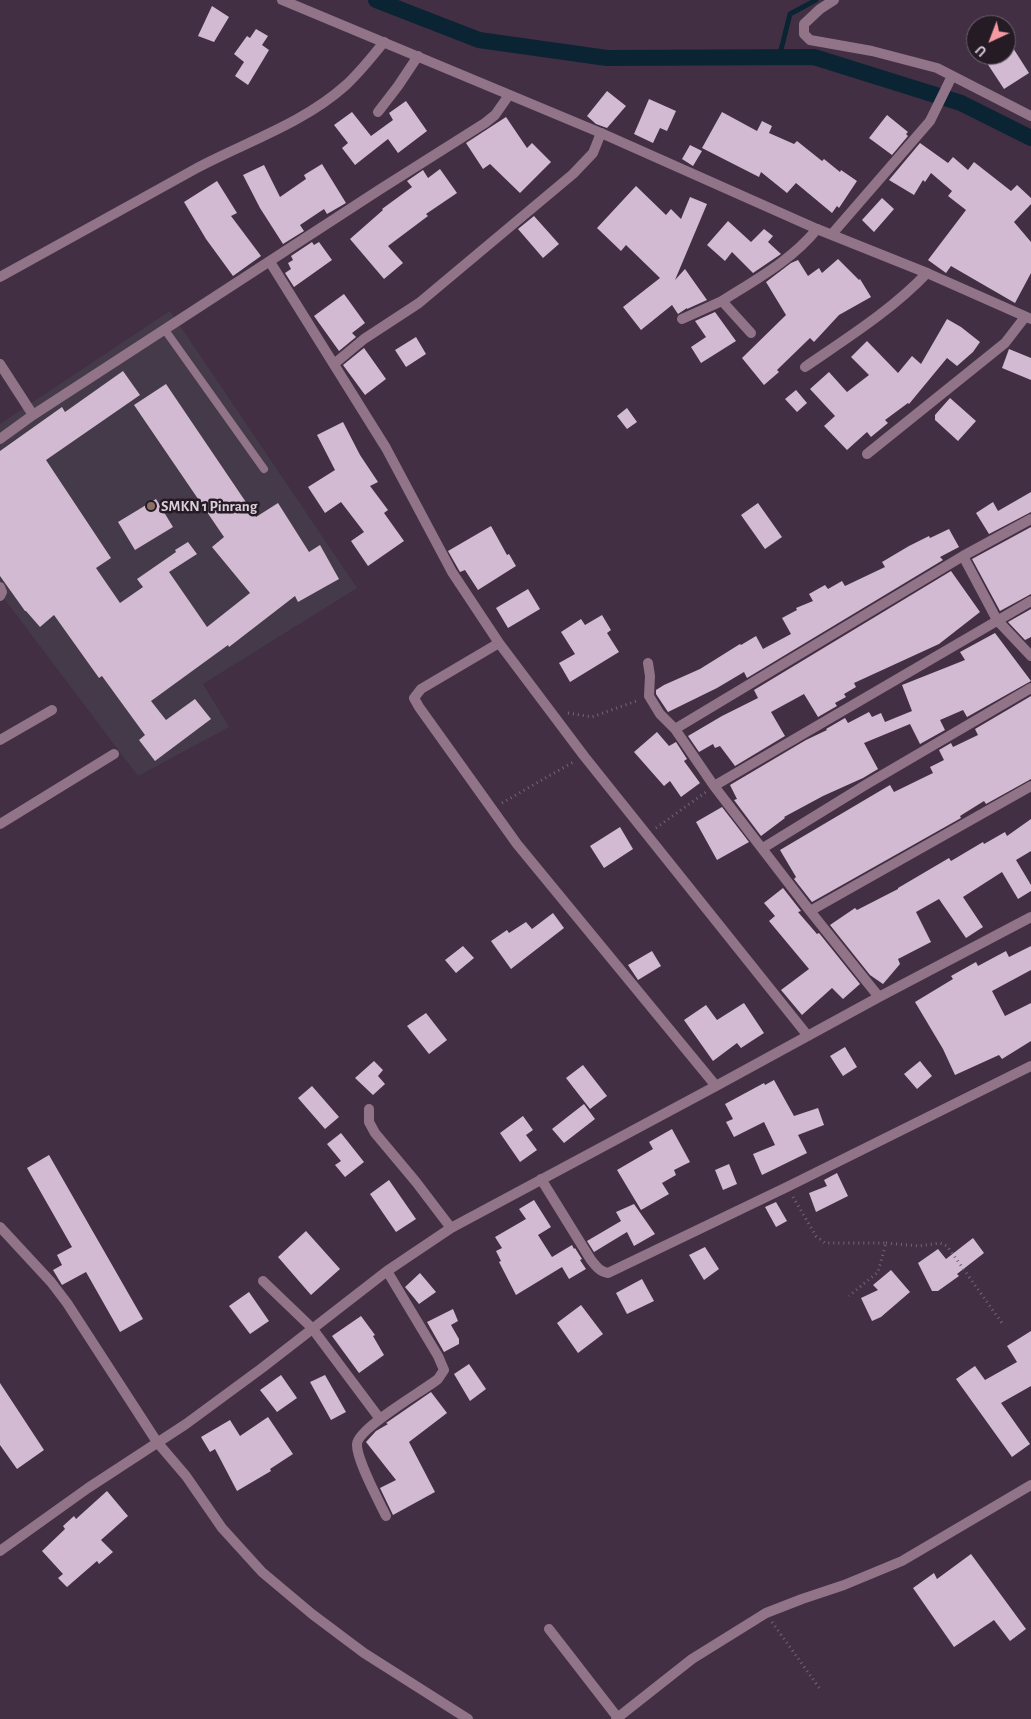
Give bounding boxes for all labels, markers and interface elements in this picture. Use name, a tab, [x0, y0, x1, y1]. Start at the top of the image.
north arrow	[966, 15, 1016, 65]
text: U	[973, 42, 989, 58]
place label: SMKN 1 Pinrang	[161, 497, 257, 515]
marker: SMKN 1 Pinrang	[145, 500, 157, 512]

